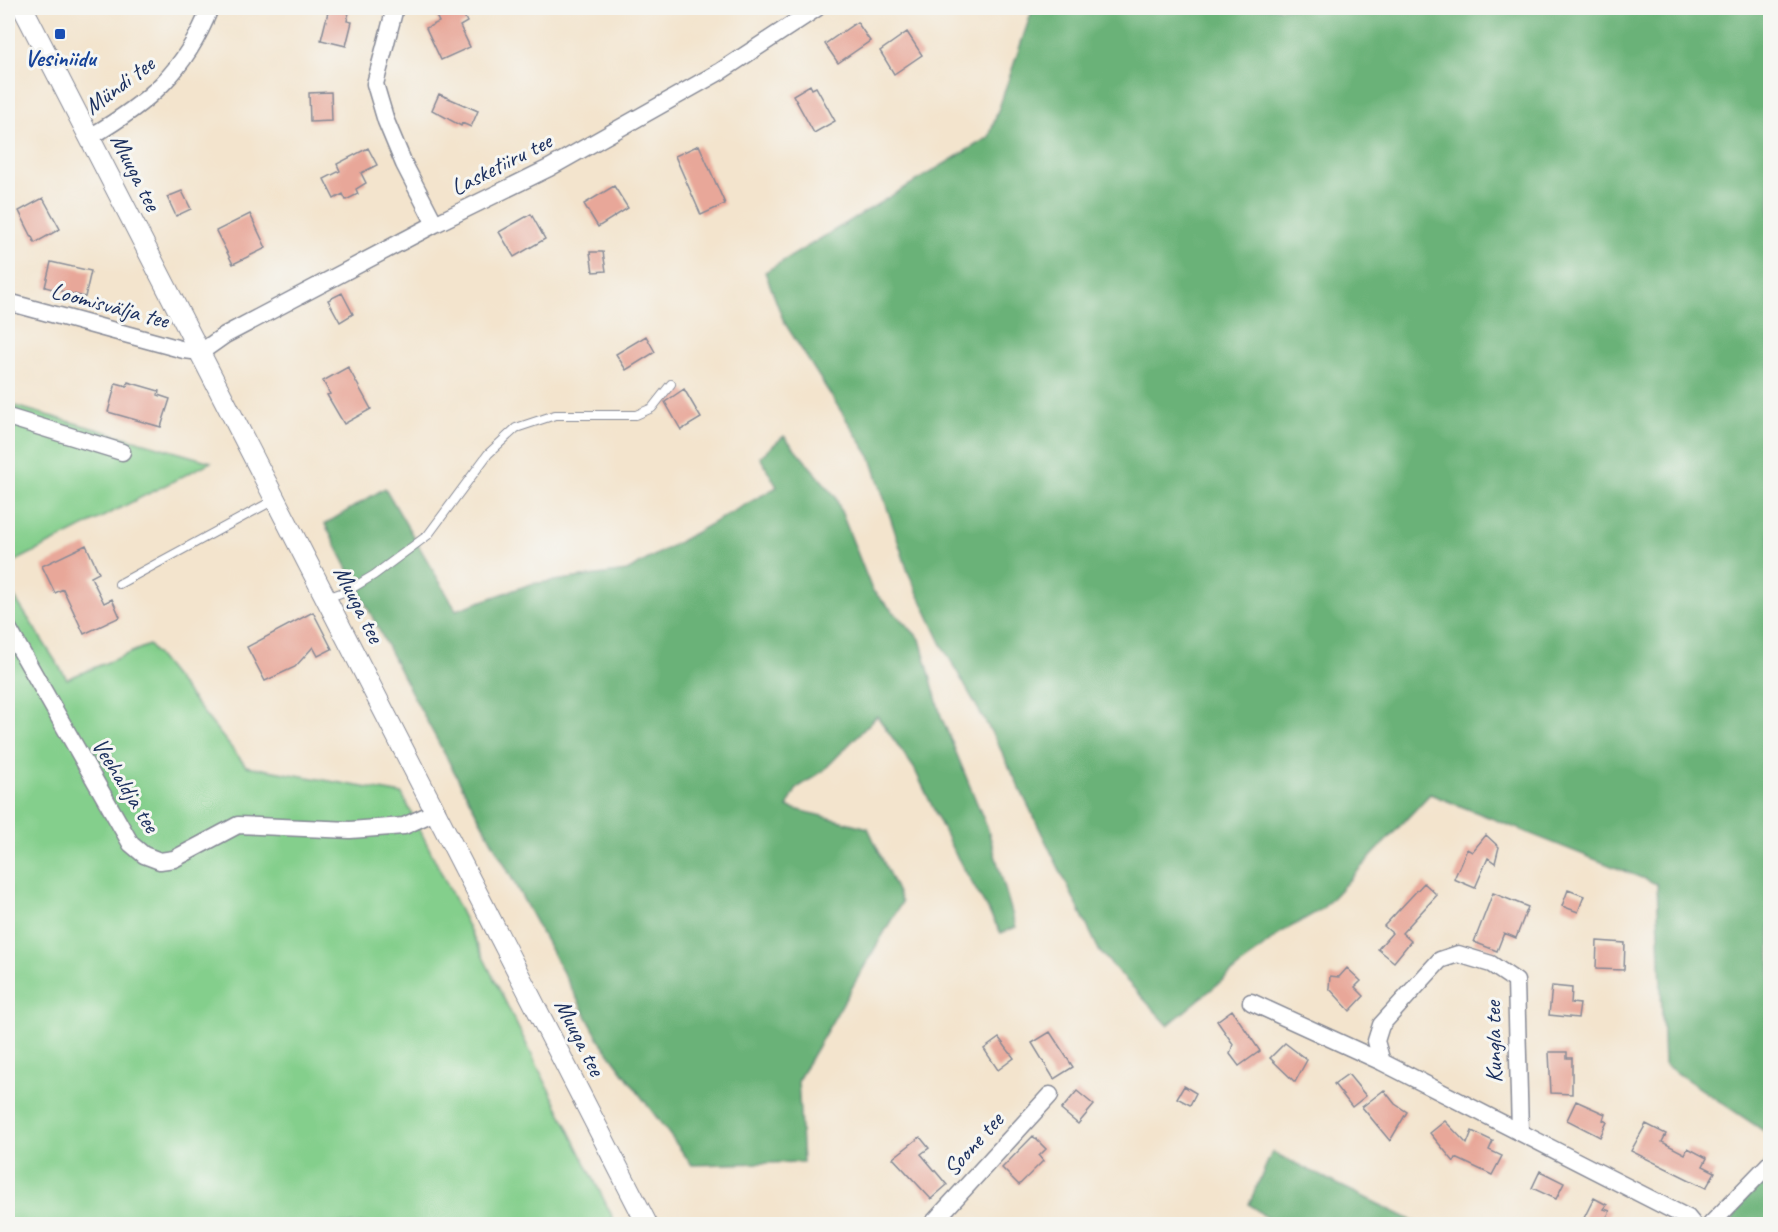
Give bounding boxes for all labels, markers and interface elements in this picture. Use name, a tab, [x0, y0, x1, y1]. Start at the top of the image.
marker: Vesiniidu	[53, 27, 67, 41]
place label: Vesiniidu	[24, 43, 98, 73]
street label: Mündi tee	[78, 48, 162, 121]
street label: Lasketiiru tee	[446, 125, 558, 202]
street label: Muuga tee	[104, 128, 169, 218]
street label: Loomisvälja tee	[48, 275, 174, 336]
street label: Muuga tee	[327, 560, 392, 650]
street label: Veehaldja tee	[85, 732, 168, 840]
street label: Muuga tee	[548, 993, 613, 1083]
street label: Kungla tee	[1477, 999, 1509, 1083]
street label: Soone tee	[936, 1104, 1011, 1182]

